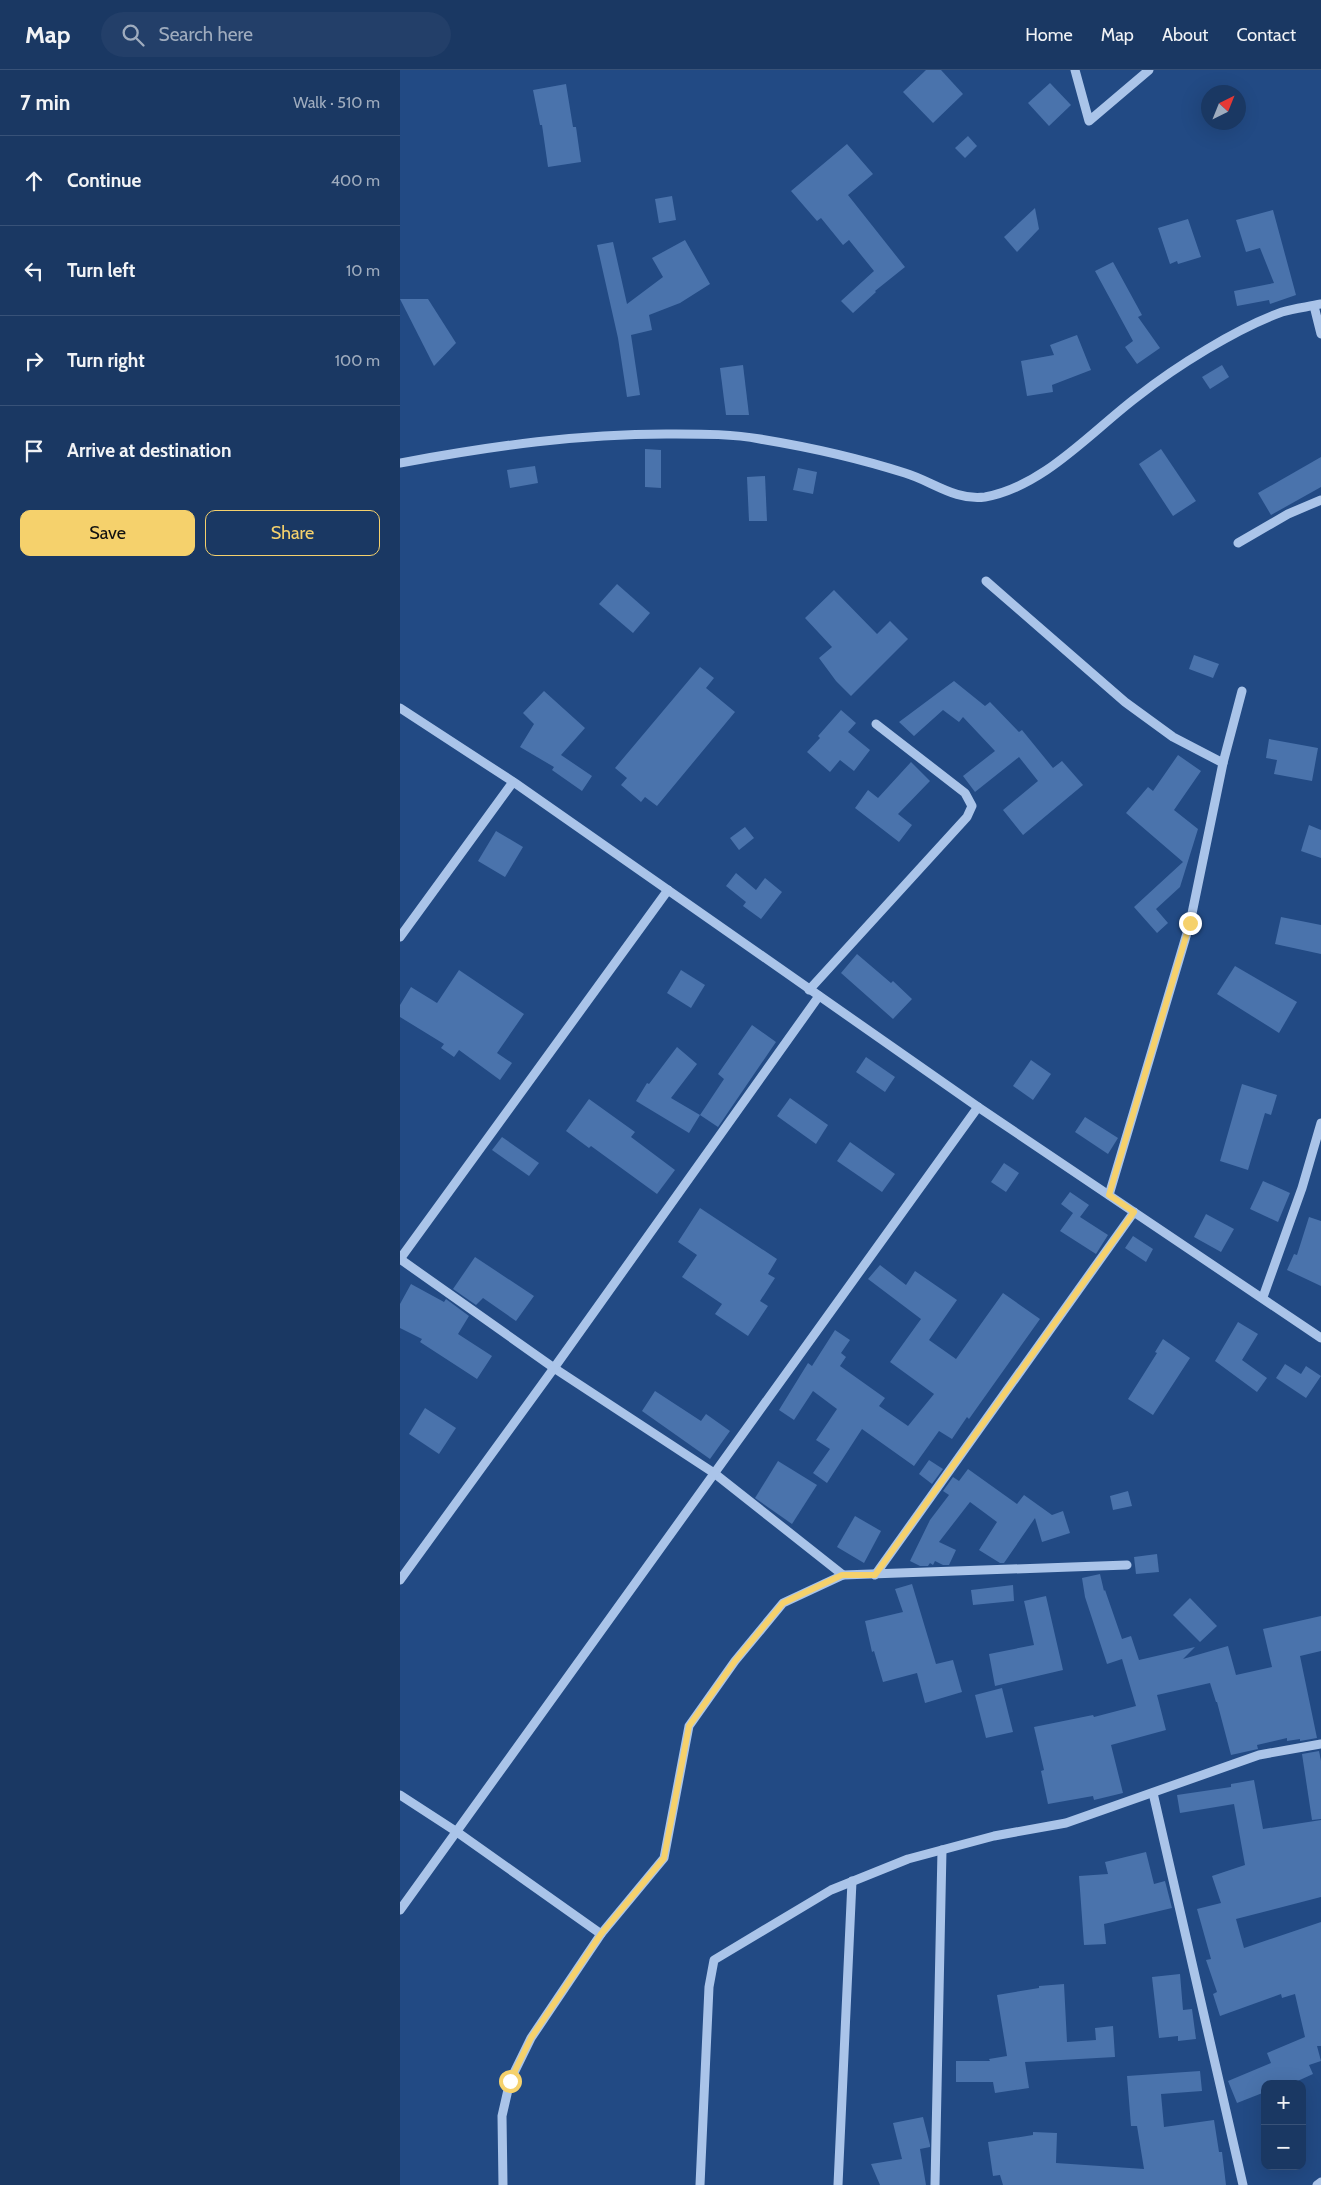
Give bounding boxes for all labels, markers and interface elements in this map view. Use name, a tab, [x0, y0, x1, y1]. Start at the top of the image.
search box	[101, 12, 451, 57]
text: Map	[25, 20, 71, 49]
icon: search	[119, 21, 147, 49]
text: Search here	[159, 23, 253, 46]
text: Home	[1025, 24, 1073, 46]
text: Map	[1101, 24, 1134, 46]
text: About	[1162, 24, 1208, 46]
text: Contact	[1236, 24, 1296, 46]
north arrow	[1201, 85, 1246, 130]
text: 7 min	[20, 90, 70, 115]
text: Walk · 510 m	[293, 93, 380, 112]
icon: ahead	[20, 167, 48, 195]
text: Continue	[67, 169, 141, 192]
text: 400 m	[331, 171, 380, 190]
icon: left	[20, 257, 48, 285]
text: Turn left	[67, 259, 135, 282]
text: 10 m	[346, 261, 380, 280]
icon: right	[20, 347, 48, 375]
text: Turn right	[67, 349, 145, 372]
text: 100 m	[335, 351, 380, 370]
icon: arrive	[20, 437, 48, 465]
text: Arrive at destination	[67, 439, 231, 462]
button: Save	[20, 510, 195, 556]
button: Share	[205, 510, 380, 556]
route end	[1179, 912, 1202, 935]
route start	[499, 2070, 522, 2093]
map controls	[1261, 2080, 1306, 2170]
button: +	[1261, 2080, 1306, 2125]
button: −	[1261, 2125, 1306, 2170]

